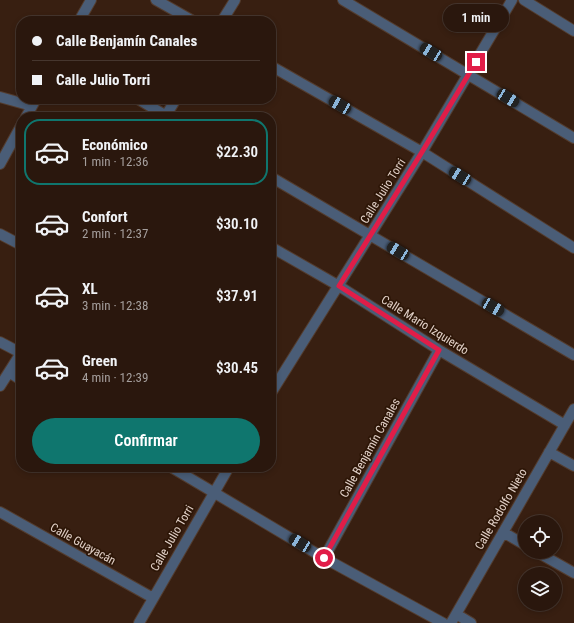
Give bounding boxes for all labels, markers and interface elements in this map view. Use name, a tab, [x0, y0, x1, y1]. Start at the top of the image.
callout: 1 min	[443, 4, 509, 32]
text: 1 min	[462, 10, 490, 25]
text: Calle Benjamín Canales	[56, 32, 197, 50]
car	[418, 41, 444, 63]
route end	[467, 53, 485, 71]
text: Calle Julio Torri	[56, 71, 150, 89]
car	[495, 87, 521, 109]
car	[327, 94, 353, 116]
icon: car	[34, 134, 70, 170]
text: Económico	[82, 136, 148, 154]
text: $22.30	[216, 143, 258, 161]
text: 1 min · 12:36	[82, 154, 148, 169]
street label: Calle Julio Torri	[357, 156, 409, 226]
car	[447, 165, 473, 187]
icon: car	[34, 206, 70, 242]
text: Confort	[82, 208, 128, 226]
text: $30.10	[216, 215, 258, 233]
text: 2 min · 12:37	[82, 226, 148, 241]
car	[385, 240, 411, 262]
icon: car	[34, 278, 70, 314]
text: XL	[82, 280, 98, 298]
text: $37.91	[216, 287, 258, 305]
street label: Calle Mario Izquierdo	[379, 292, 471, 358]
car	[480, 296, 506, 318]
text: 3 min · 12:38	[82, 298, 148, 313]
icon: car	[34, 350, 70, 386]
text: Green	[82, 352, 117, 370]
text: $30.45	[216, 359, 258, 377]
text: 4 min · 12:39	[82, 370, 148, 385]
street label: Calle Benjamín Canales	[337, 396, 403, 500]
button: Confirmar	[32, 418, 260, 464]
street label: Calle Rodolfo Nieto	[472, 466, 530, 552]
street label: Calle Julio Torri	[147, 503, 197, 573]
map controls	[518, 515, 562, 611]
button: locate	[518, 515, 562, 559]
street label: Calle Guayacán	[48, 520, 118, 568]
car	[287, 532, 313, 554]
route start	[315, 549, 333, 567]
button: layers	[518, 567, 562, 611]

